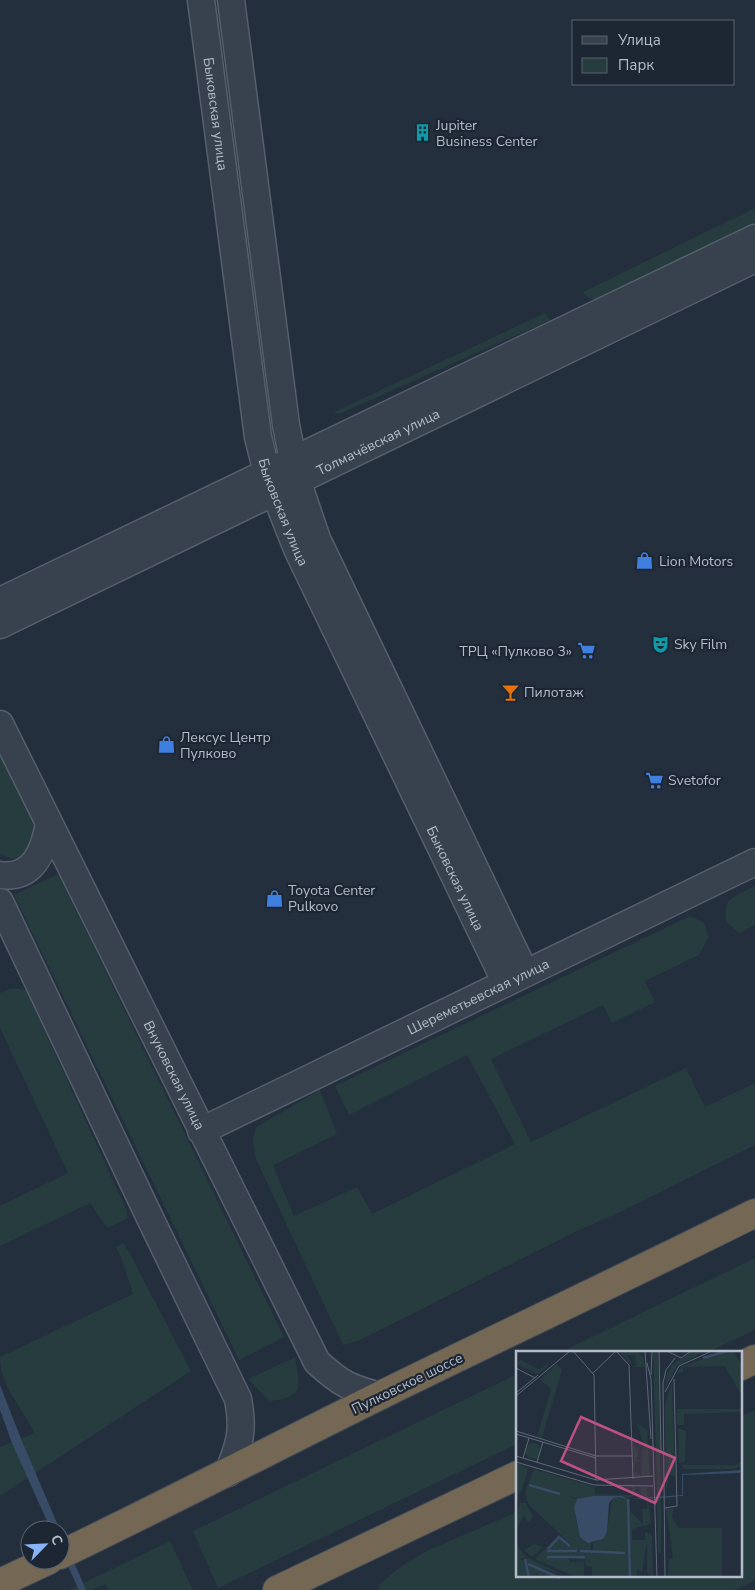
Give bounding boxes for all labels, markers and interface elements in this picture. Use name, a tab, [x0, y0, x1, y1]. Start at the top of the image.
legend	[572, 20, 735, 85]
text: Улица	[617, 30, 661, 50]
text: Парк	[618, 55, 654, 75]
street label: Быковская улица	[199, 56, 232, 172]
place label: Jupiter Business Center	[435, 116, 537, 151]
building icon: Jupiter Business Center	[412, 123, 432, 143]
street label: Толмачёвская улица	[313, 404, 443, 480]
street label: Быковская улица	[254, 456, 313, 569]
shop icon: Lion Motors	[635, 551, 655, 571]
place label: Lion Motors	[659, 552, 733, 571]
theatre icon: Sky Film	[650, 634, 670, 654]
place label: Sky Film	[674, 635, 727, 654]
supermarket icon: ТРЦ «Пулково 3»	[576, 641, 596, 661]
place label: ТРЦ «Пулково 3»	[459, 642, 572, 661]
bar icon: Пилотаж	[500, 682, 520, 702]
place label: Пилотаж	[524, 683, 583, 702]
place label: Лексус Центр Пулково	[180, 728, 271, 763]
shop icon: Лексус Центр Пулково	[156, 735, 176, 755]
supermarket icon: Svetofor	[644, 770, 664, 790]
place label: Svetofor	[668, 771, 721, 790]
street label: Быковская улица	[422, 823, 488, 934]
place label: Toyota Center Pulkovo	[288, 881, 375, 916]
shop icon: Toyota Center Pulkovo	[264, 888, 284, 908]
street label: Шереметьевская улица	[404, 954, 553, 1040]
street label: Внуковская улица	[139, 1017, 209, 1133]
street label: Пулковское шоссе	[348, 1348, 466, 1419]
inset map	[516, 1351, 742, 1578]
north arrow	[20, 1520, 70, 1570]
text: С	[46, 1532, 67, 1549]

